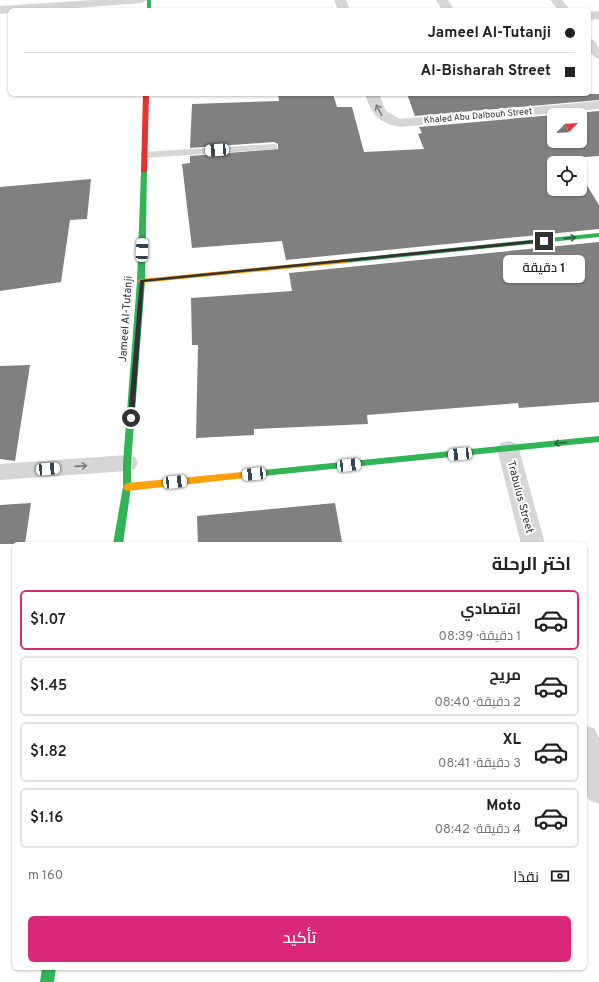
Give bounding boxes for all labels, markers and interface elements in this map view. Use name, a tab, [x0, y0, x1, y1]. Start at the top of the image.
text: Jameel Al-Tutanji	[427, 24, 551, 43]
text: Al-Bisharah Street	[420, 62, 551, 81]
one-way arrow	[374, 104, 382, 116]
street label: Khaled Abu Dalbouh Street	[423, 106, 533, 126]
north arrow	[547, 108, 587, 148]
map controls	[547, 108, 587, 196]
car	[205, 143, 229, 157]
button: locate	[547, 156, 587, 196]
route end	[535, 232, 553, 250]
one-way arrow	[563, 235, 576, 242]
car	[136, 238, 148, 262]
callout: 1 دقيقة	[503, 255, 585, 283]
text: 1 دقيقة	[523, 261, 565, 277]
street label: Jameel Al-Tutanji	[116, 275, 136, 363]
route start	[122, 409, 140, 427]
one-way arrow	[554, 439, 567, 447]
car	[448, 447, 472, 461]
car	[336, 458, 362, 472]
street label: Trabulus Street	[504, 459, 536, 535]
car	[36, 462, 60, 476]
one-way arrow	[74, 463, 87, 470]
car	[241, 467, 267, 481]
car	[162, 475, 188, 489]
text: اختر الرحلة	[492, 554, 571, 577]
text: اقتصادي	[461, 601, 521, 620]
icon: car	[533, 602, 569, 638]
text: $1.07	[30, 611, 66, 630]
text: 1 دقيقة · 08:39	[439, 629, 521, 645]
text: مريح	[489, 667, 521, 686]
icon: car	[533, 668, 569, 704]
text: $1.45	[30, 677, 67, 696]
text: 2 دقيقة · 08:40	[434, 695, 521, 711]
text: XL	[503, 731, 521, 750]
icon: car	[533, 734, 569, 770]
text: $1.82	[30, 743, 67, 762]
text: 3 دقيقة · 08:41	[438, 756, 521, 772]
text: Moto	[486, 797, 521, 816]
icon: car	[533, 800, 569, 836]
text: $1.16	[30, 809, 63, 828]
text: 4 دقيقة · 08:42	[435, 822, 521, 838]
icon: cash	[549, 865, 571, 887]
text: 160 m	[28, 868, 63, 884]
text: نقدًا	[513, 869, 539, 888]
button: تأكيد	[28, 916, 571, 962]

